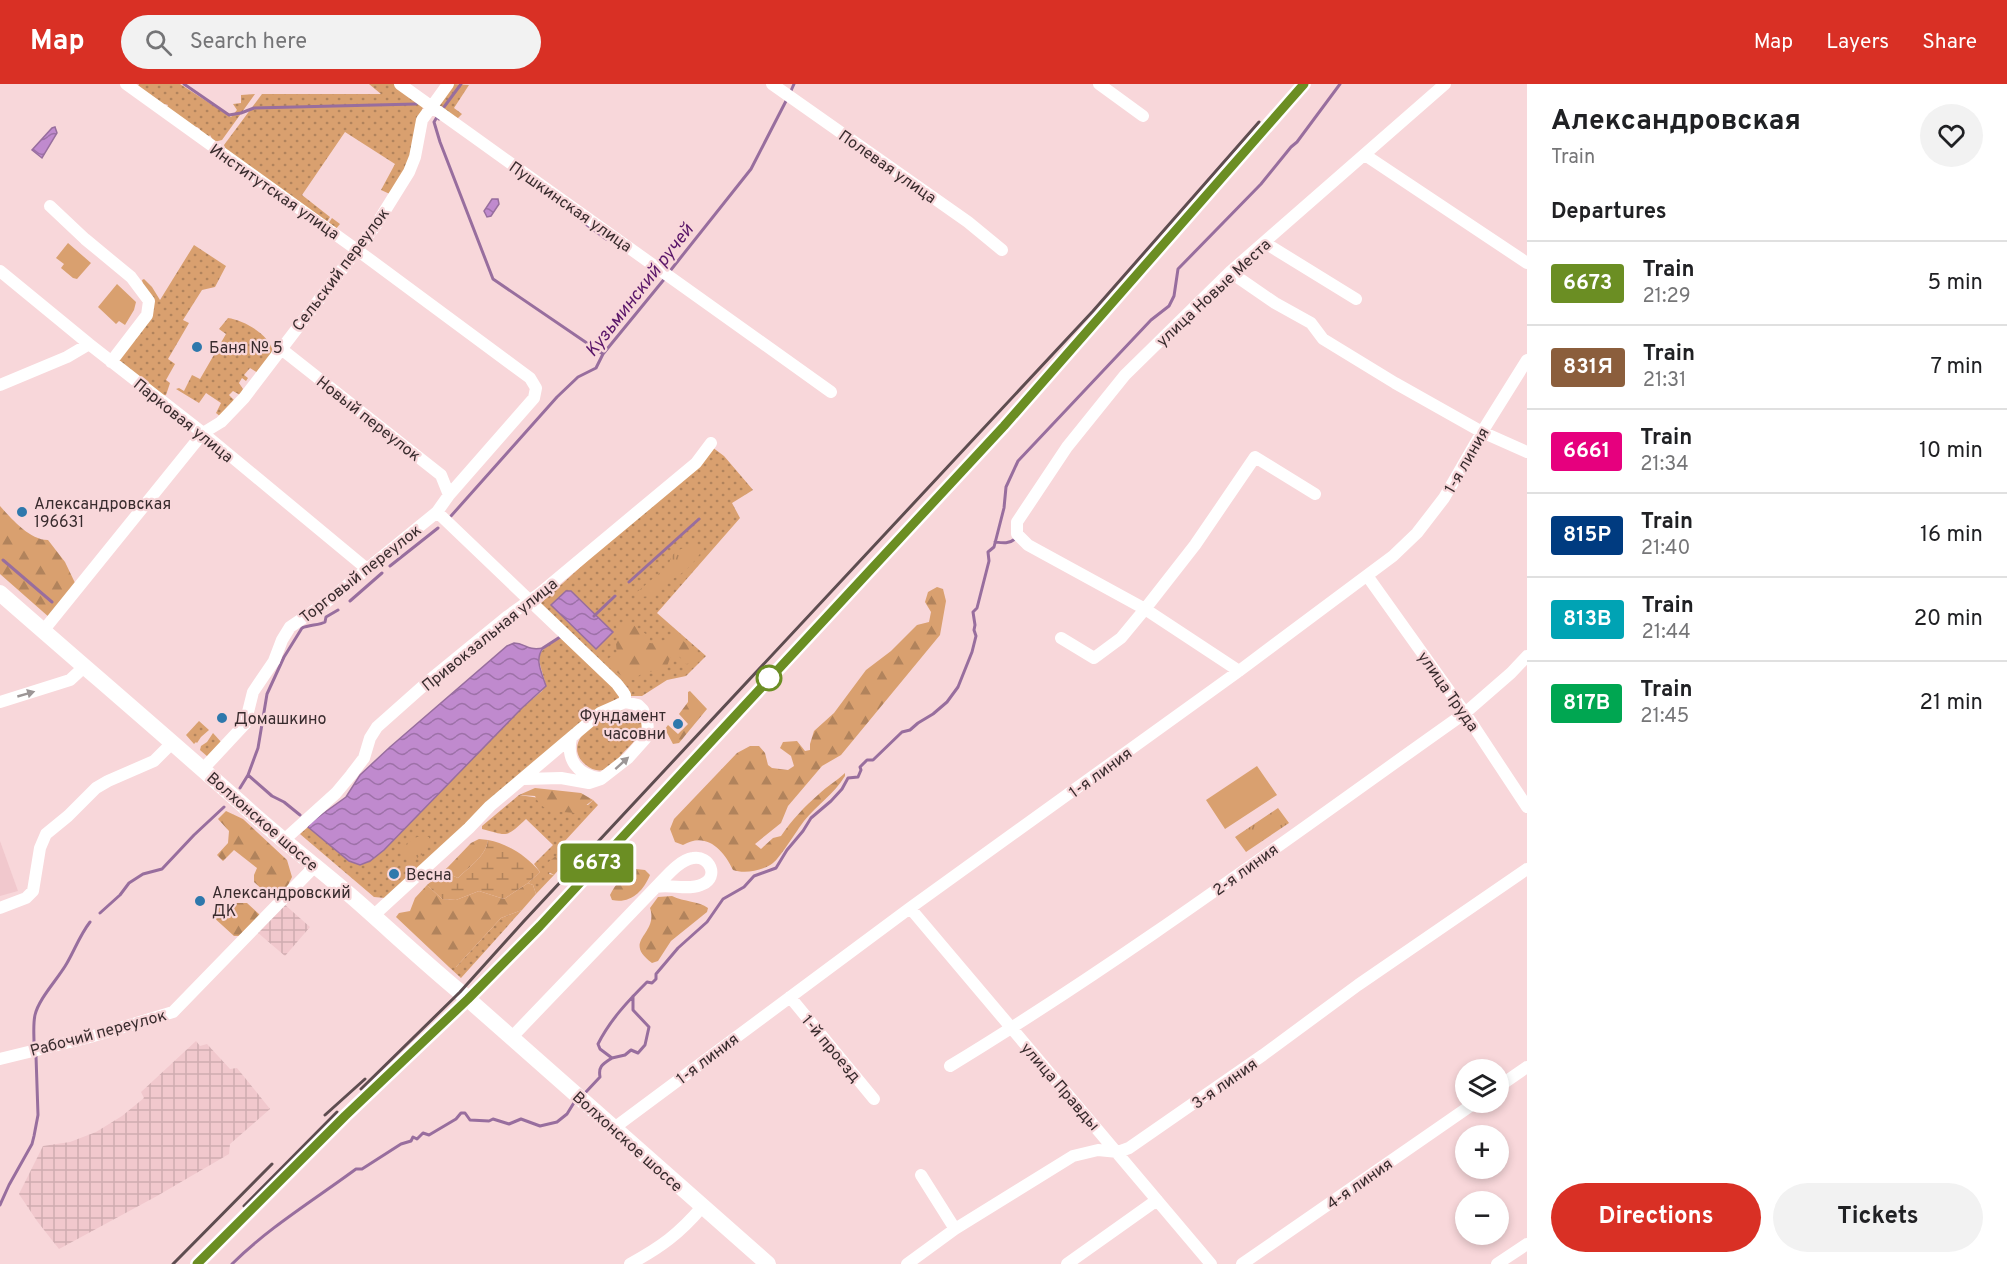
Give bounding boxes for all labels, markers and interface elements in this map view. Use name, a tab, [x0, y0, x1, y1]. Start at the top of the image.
search box	[121, 15, 541, 69]
text: Map	[30, 24, 85, 60]
icon: search	[142, 26, 175, 59]
text: Search here	[190, 29, 307, 56]
text: Map	[1754, 29, 1793, 56]
text: Layers	[1826, 29, 1889, 56]
text: Share	[1922, 29, 1977, 56]
text: Александровская	[1551, 104, 1801, 140]
button: heart	[1920, 104, 1983, 167]
street label: Полевая улица	[834, 127, 940, 209]
street label: Институтская улица	[205, 140, 343, 245]
text: Train	[1551, 145, 1595, 171]
street label: Пушкинская улица	[505, 158, 635, 258]
text: Departures	[1551, 199, 1667, 226]
street label: Сельский переулок	[289, 205, 395, 336]
water label: Кузьминский ручей	[581, 219, 700, 362]
street label: улица Новые Места	[1153, 235, 1276, 352]
text: Train	[1642, 257, 1695, 284]
text: 6673	[1563, 270, 1612, 297]
text: 5 min	[1928, 270, 1983, 297]
text: 21:29	[1642, 284, 1691, 310]
place label: Баня № 5	[209, 339, 283, 359]
marker: Баня № 5	[190, 340, 204, 354]
text: Train	[1643, 341, 1695, 368]
text: 831Я	[1563, 354, 1613, 381]
text: 7 min	[1931, 354, 1983, 381]
text: 21:31	[1643, 368, 1686, 394]
street label: Новый переулок	[312, 373, 424, 467]
street label: Парковая улица	[129, 375, 237, 468]
street label: 1-я линия	[1441, 424, 1495, 498]
text: Train	[1640, 425, 1692, 452]
text: 6661	[1563, 438, 1610, 465]
text: 10 min	[1919, 438, 1983, 465]
text: 21:34	[1640, 452, 1689, 478]
place label: Александровская 196631	[34, 495, 171, 533]
marker: Александровская 196631	[15, 505, 29, 519]
text: Train	[1641, 509, 1693, 536]
street label: Торговый переулок	[296, 521, 426, 628]
text: 815Р	[1563, 522, 1611, 549]
text: 16 min	[1920, 522, 1983, 549]
text: 21:40	[1641, 536, 1690, 562]
street label: Привокзальная улица	[418, 575, 562, 696]
text: Train	[1642, 593, 1694, 620]
text: 813В	[1563, 606, 1612, 633]
text: 20 min	[1914, 606, 1983, 633]
text: 21:44	[1642, 620, 1691, 646]
street label: улица Труда	[1412, 648, 1482, 736]
unlabelled marker	[756, 665, 782, 691]
text: Train	[1640, 677, 1693, 704]
one-way arrow	[17, 689, 35, 698]
text: 817В	[1563, 690, 1610, 717]
text: 21 min	[1920, 690, 1983, 717]
text: 21:45	[1640, 704, 1689, 730]
place label: Фундамент часовни	[580, 707, 666, 745]
place label: Домашкино	[234, 710, 326, 730]
marker: Домашкино	[215, 711, 229, 725]
marker: Фундамент часовни	[671, 717, 685, 731]
street label: 1-я линия	[1066, 744, 1136, 803]
one-way arrow	[614, 757, 629, 770]
street label: Волхонское шоссе	[202, 769, 322, 876]
street label: 2-я линия	[1210, 840, 1283, 901]
line badge: 6673	[555, 844, 639, 882]
text: 6673	[572, 850, 622, 877]
place label: Весна	[406, 866, 451, 886]
marker: Весна	[387, 867, 401, 881]
place label: Александровский ДК	[212, 884, 351, 922]
marker: Александровский ДК	[193, 894, 207, 908]
street label: Рабочий переулок	[28, 1006, 169, 1062]
street label: 1-й проезд	[797, 1012, 864, 1087]
street label: 1-я линия	[673, 1030, 743, 1089]
street label: улица Правды	[1016, 1039, 1103, 1136]
street label: 3-я линия	[1188, 1055, 1262, 1115]
map controls	[1455, 1059, 1509, 1245]
button: layers	[1455, 1059, 1509, 1113]
street label: Волхонское шоссе	[567, 1088, 686, 1197]
button: +	[1455, 1125, 1509, 1179]
street label: 4-я линия	[1323, 1155, 1397, 1215]
button: Directions	[1551, 1183, 1761, 1252]
button: Tickets	[1773, 1183, 1983, 1252]
button: −	[1455, 1191, 1509, 1245]

